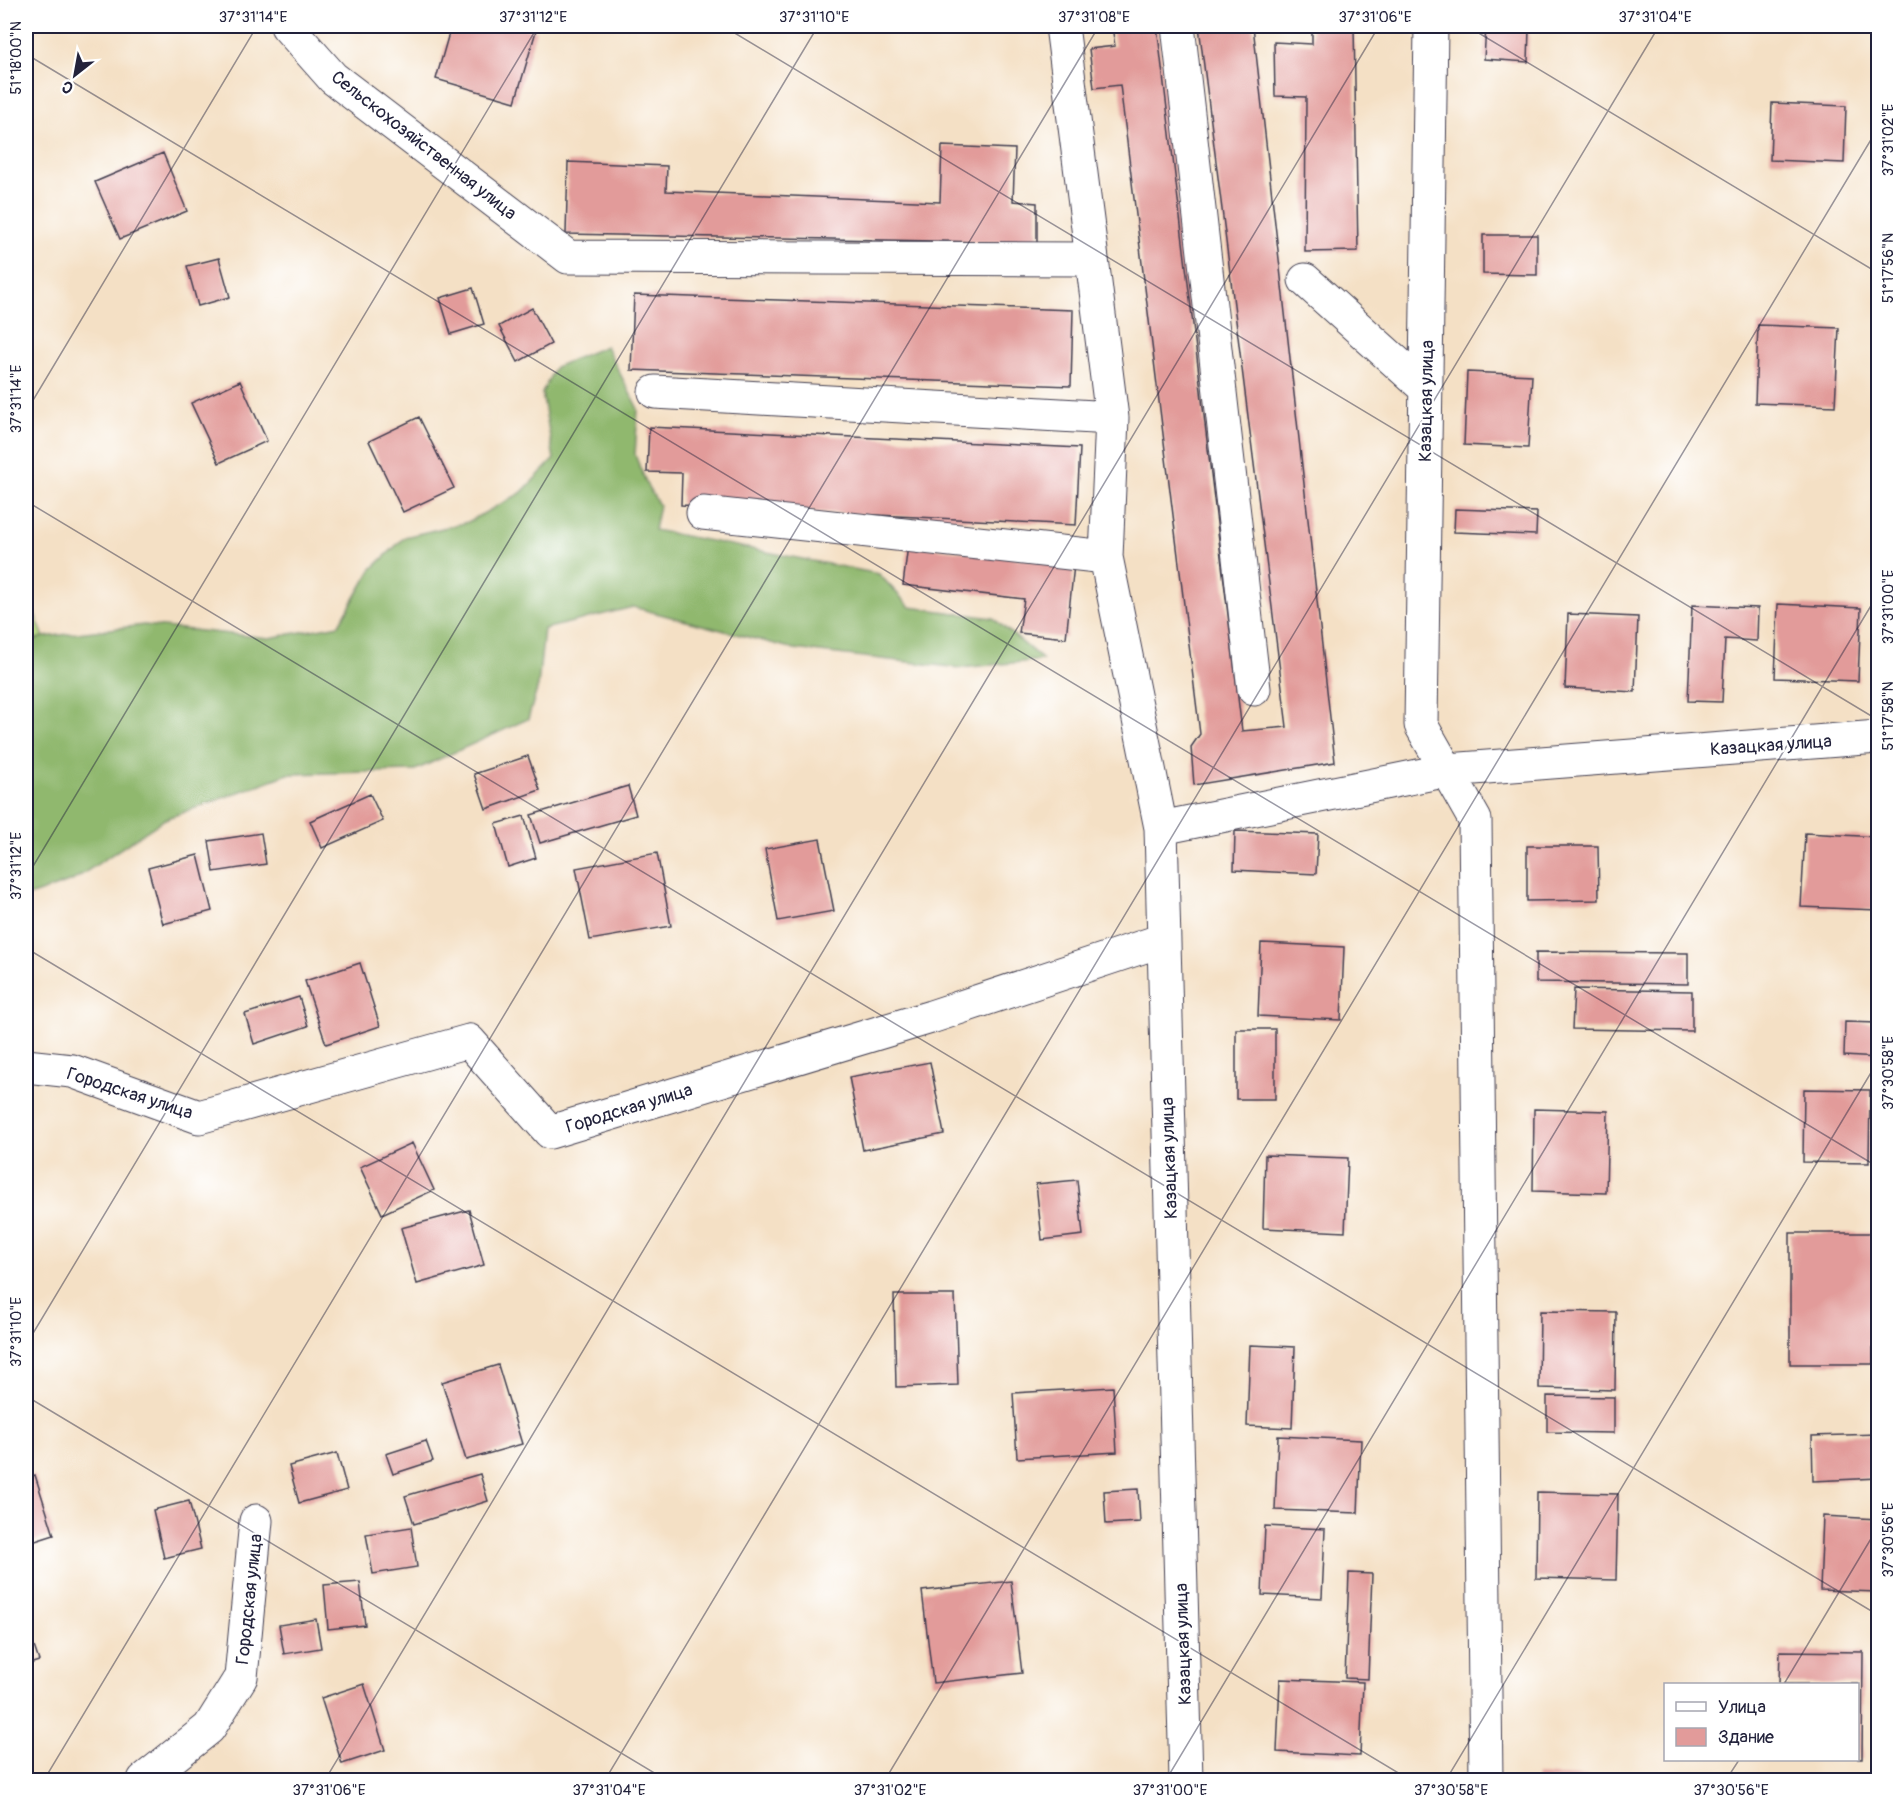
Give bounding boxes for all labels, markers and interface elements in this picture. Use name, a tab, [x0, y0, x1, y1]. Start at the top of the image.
text: 37°31'14"E	[219, 8, 287, 27]
text: 37°31'12"E	[499, 8, 567, 27]
text: 37°31'10"E	[779, 8, 849, 27]
text: 37°31'08"E	[1058, 8, 1130, 27]
text: 37°31'06"E	[1339, 8, 1412, 27]
text: 37°31'04"E	[1619, 8, 1692, 27]
text: 51°18'00"N	[7, 21, 26, 95]
north arrow	[45, 45, 105, 105]
street label: Сельскохозяйственная улица	[326, 66, 521, 225]
text: С	[58, 76, 77, 98]
text: 37°31'02"E	[1879, 104, 1898, 176]
text: 51°17'56"N	[1879, 233, 1898, 303]
street label: Казацкая улица	[1414, 340, 1439, 462]
text: 37°31'14"E	[7, 365, 26, 433]
text: 37°31'00"E	[1879, 570, 1898, 644]
text: 51°17'58"N	[1879, 681, 1898, 751]
street label: Казацкая улица	[1709, 730, 1833, 761]
text: 37°31'12"E	[7, 832, 26, 900]
text: 37°30'58"E	[1879, 1036, 1898, 1110]
street label: Городская улица	[64, 1062, 196, 1125]
street label: Городская улица	[563, 1078, 695, 1139]
street label: Казацкая улица	[1156, 1097, 1183, 1219]
text: 37°31'10"E	[7, 1297, 26, 1367]
text: 37°30'56"E	[1879, 1502, 1898, 1578]
street label: Городская улица	[231, 1533, 268, 1666]
street label: Казацкая улица	[1170, 1583, 1197, 1705]
legend	[1664, 1683, 1859, 1761]
text: Улица	[1718, 1696, 1766, 1719]
text: Здание	[1718, 1726, 1774, 1749]
text: 37°31'06"E	[293, 1781, 366, 1800]
text: 37°31'04"E	[573, 1781, 646, 1800]
text: 37°31'02"E	[854, 1781, 926, 1800]
text: 37°31'00"E	[1133, 1781, 1207, 1800]
text: 37°30'58"E	[1414, 1781, 1488, 1800]
text: 37°30'56"E	[1693, 1781, 1769, 1800]

